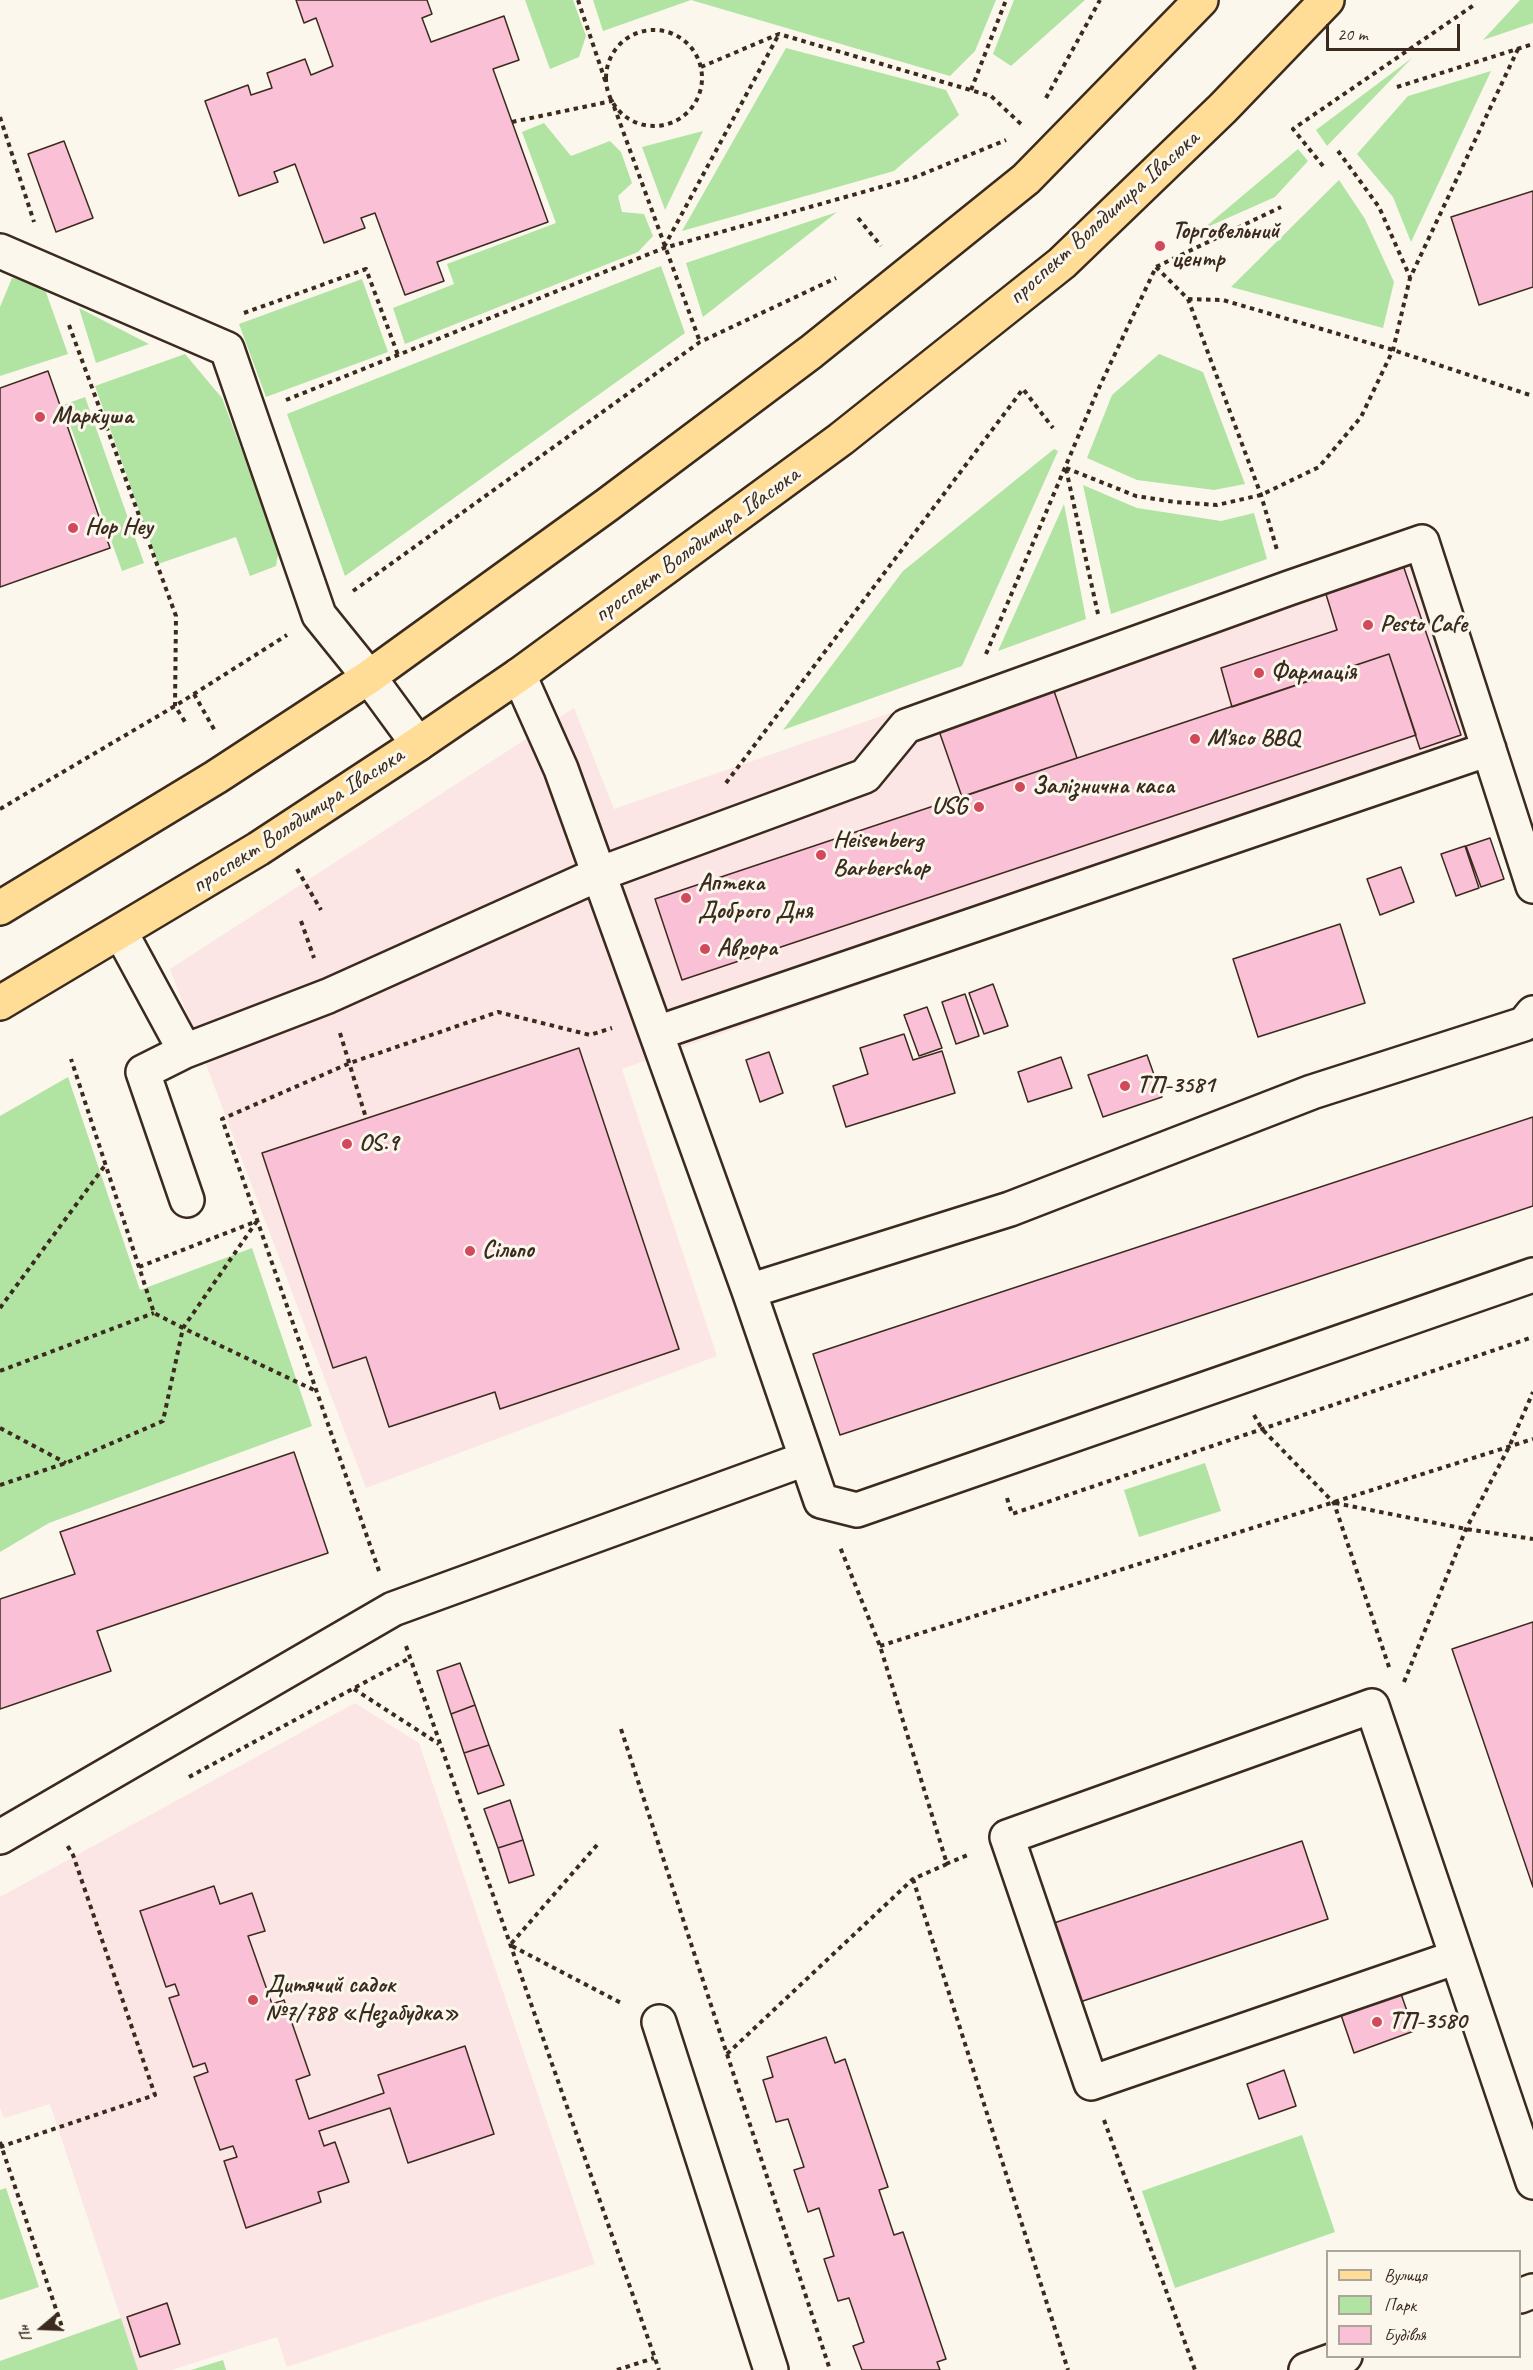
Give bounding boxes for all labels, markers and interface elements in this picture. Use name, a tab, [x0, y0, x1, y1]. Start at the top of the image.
scale bar	[1329, 12, 1462, 50]
text: 20 m	[1337, 23, 1368, 45]
street label: проспект Володимира Івасюка	[1003, 125, 1205, 311]
place label: Торговельний центр	[1172, 218, 1279, 274]
marker: Торговельний центр	[1153, 239, 1167, 253]
place label: Маркуша	[52, 403, 133, 431]
marker: Маркуша	[33, 410, 47, 424]
street label: проспект Володимира Івасюка	[589, 461, 805, 629]
place label: Hop Hey	[85, 514, 152, 542]
marker: Hop Hey	[66, 521, 80, 535]
place label: Pesto Cafe	[1380, 611, 1467, 639]
marker: Pesto Cafe	[1361, 618, 1375, 632]
place label: Фармація	[1271, 659, 1356, 687]
marker: Фармація	[1252, 666, 1266, 680]
place label: M'ясо BBQ	[1207, 725, 1298, 753]
marker: M'ясо BBQ	[1188, 732, 1202, 746]
street label: проспект Володимира Івасюка	[187, 742, 409, 900]
place label: Залізнична каса	[1032, 773, 1174, 801]
marker: Залізнична каса	[1013, 780, 1027, 794]
place label: USG	[931, 793, 967, 821]
marker: USG	[972, 800, 986, 814]
place label: Heisenberg Barbershop	[833, 827, 929, 883]
marker: Heisenberg Barbershop	[814, 848, 828, 862]
place label: Аптека Доброго Дня	[698, 870, 813, 926]
marker: Аптека Доброго Дня	[679, 891, 693, 905]
place label: Аврора	[717, 935, 777, 963]
marker: Аврора	[698, 942, 712, 956]
place label: ТП-3581	[1137, 1072, 1215, 1100]
marker: ТП-3581	[1118, 1079, 1132, 1093]
place label: OS.9	[359, 1130, 398, 1158]
marker: OS.9	[340, 1137, 354, 1151]
place label: Сільпо	[482, 1237, 534, 1265]
marker: Сільпо	[463, 1244, 477, 1258]
place label: Дитячий садок №7/788 «Незабудка»	[265, 1972, 459, 2028]
marker: Дитячий садок №7/788 «Незабудка»	[246, 1993, 260, 2007]
place label: ТП-3580	[1389, 2008, 1467, 2036]
marker: ТП-3580	[1370, 2015, 1384, 2029]
legend	[1326, 2250, 1521, 2358]
text: Вулиця	[1384, 2264, 1427, 2286]
text: Парк	[1384, 2294, 1416, 2316]
north arrow	[12, 2298, 72, 2358]
text: Пн	[13, 2323, 37, 2345]
text: Будівля	[1384, 2324, 1426, 2346]

